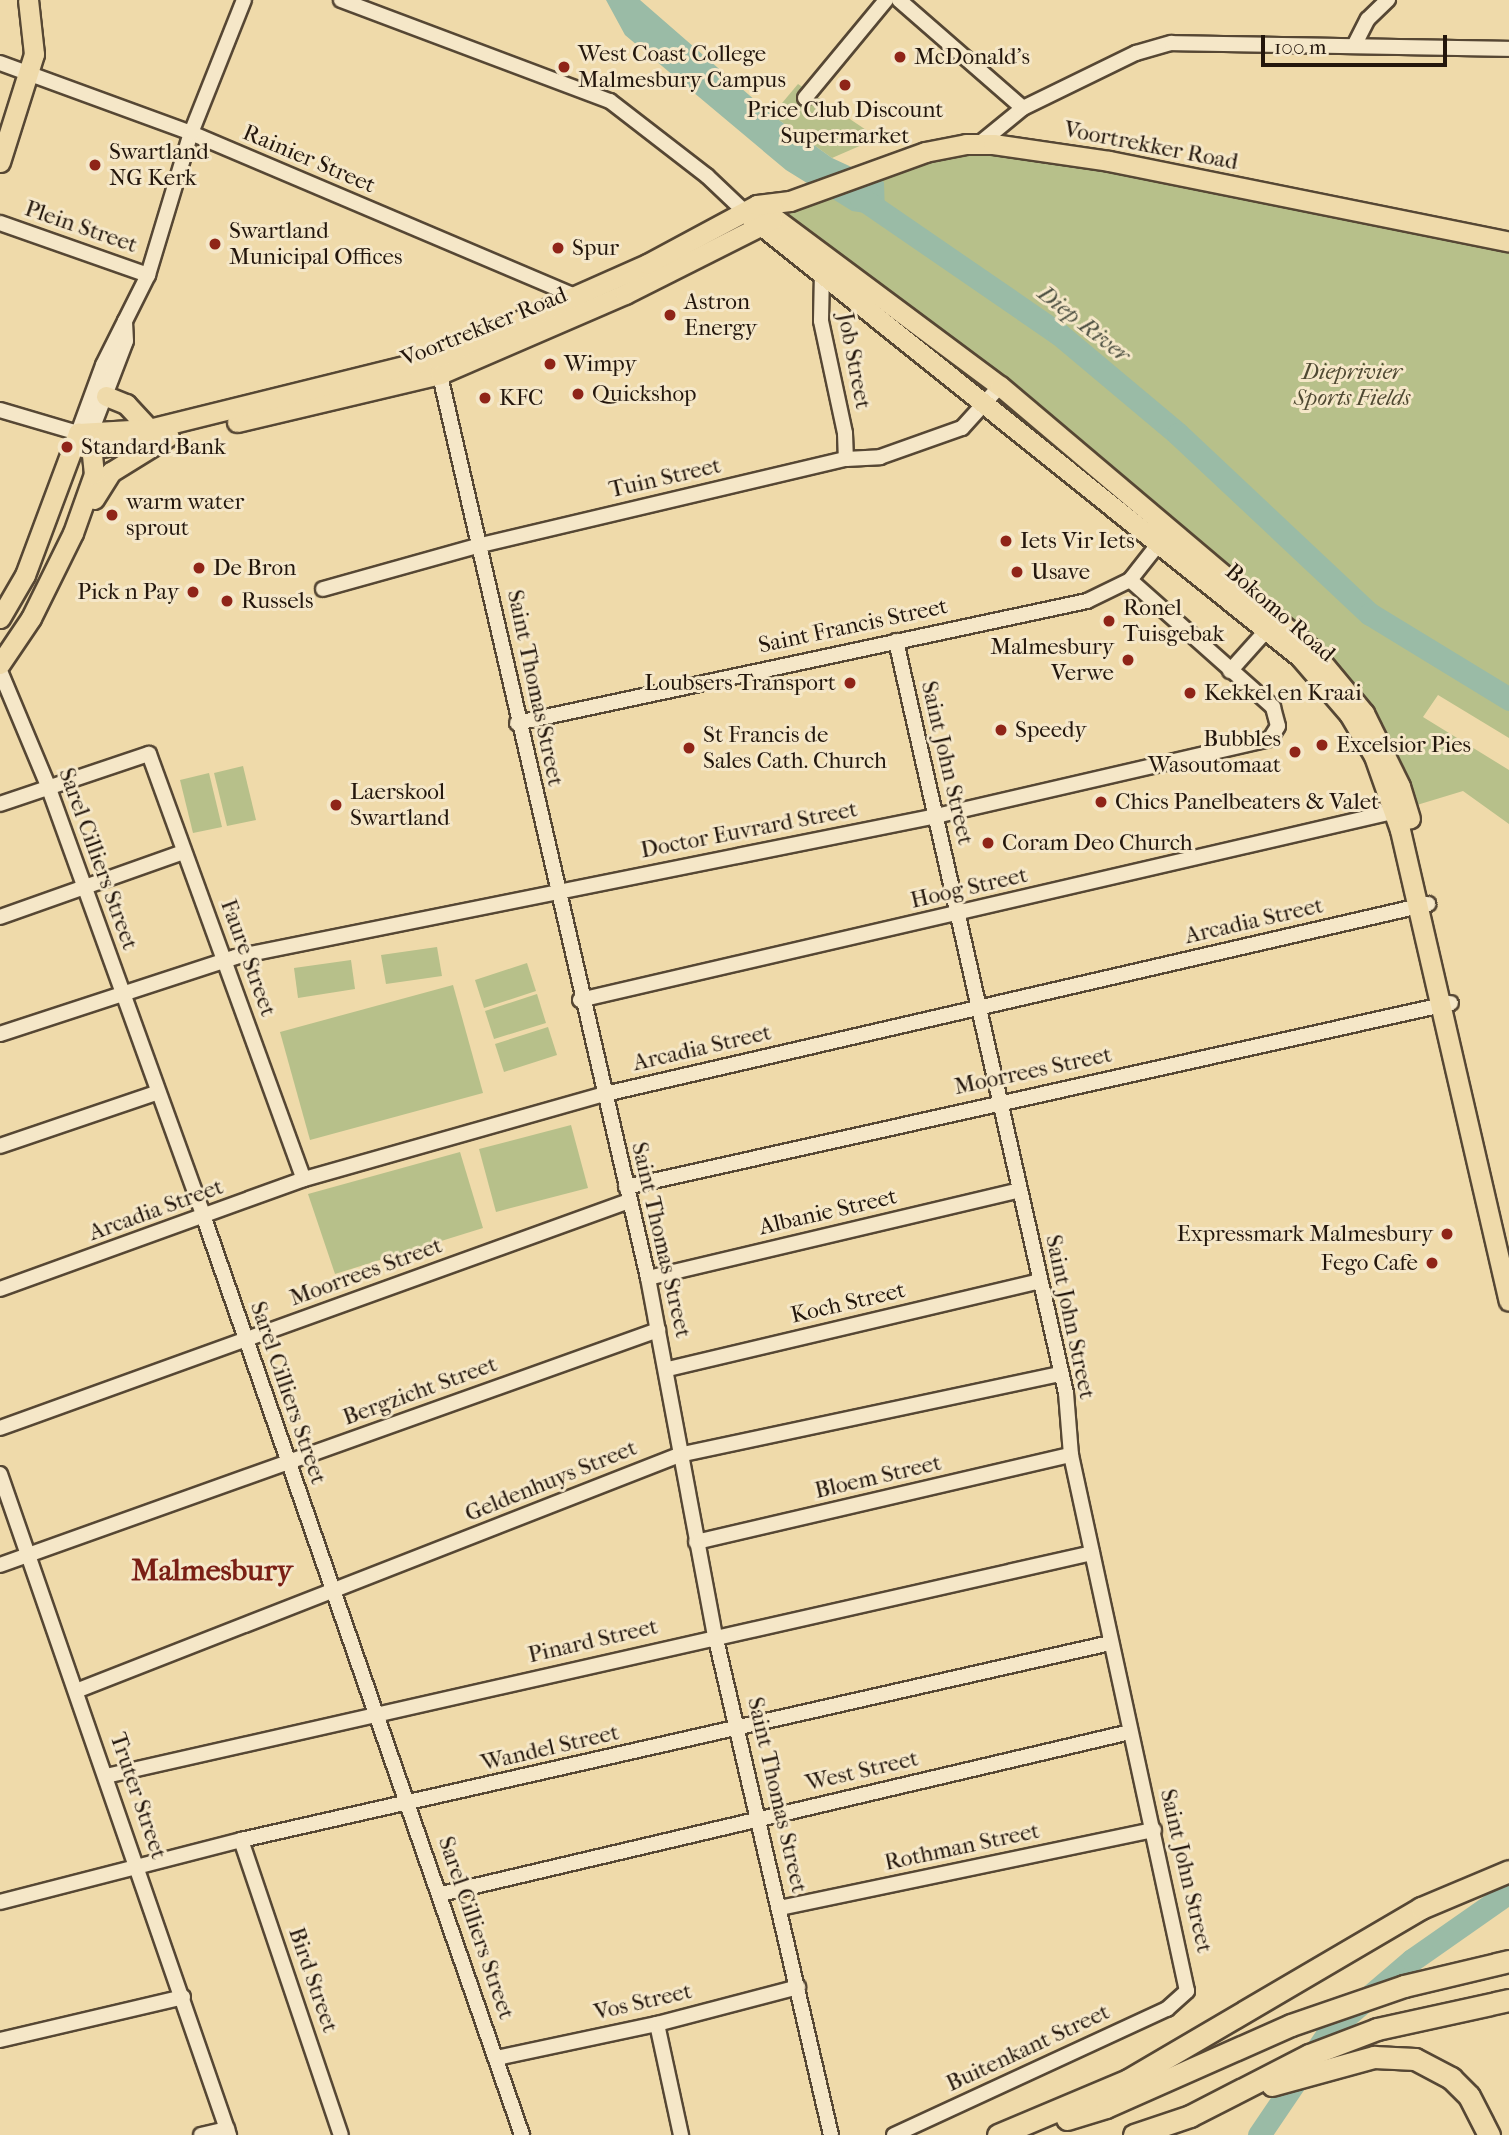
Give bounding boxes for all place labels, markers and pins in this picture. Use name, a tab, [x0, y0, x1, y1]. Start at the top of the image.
place label: West Coast College Malmesbury Campus	[578, 40, 786, 94]
place label: McDonald's	[914, 43, 1030, 71]
marker: McDonald's	[892, 49, 908, 65]
marker: West Coast College Malmesbury Campus	[556, 59, 572, 75]
marker: Price Club Discount Supermarket	[837, 77, 853, 93]
place label: Price Club Discount Supermarket	[746, 96, 944, 150]
place label: Swartland NG Kerk	[109, 138, 209, 192]
marker: Swartland NG Kerk	[87, 157, 103, 173]
place label: Swartland Municipal Offices	[229, 217, 402, 271]
place label: Spur	[572, 234, 619, 262]
marker: Swartland Municipal Offices	[207, 236, 223, 252]
marker: Spur	[550, 240, 566, 256]
place label: Astron Energy	[684, 288, 757, 342]
marker: Astron Energy	[662, 307, 678, 323]
place label: Wimpy	[564, 350, 637, 378]
marker: Wimpy	[542, 356, 558, 372]
place label: Quickshop	[592, 380, 697, 408]
place label: KFC	[499, 384, 544, 412]
marker: Quickshop	[570, 386, 586, 402]
marker: KFC	[477, 390, 493, 406]
place label: Standard Bank	[81, 433, 226, 461]
marker: Standard Bank	[59, 439, 75, 455]
place label: warm water sprout	[126, 488, 244, 542]
marker: warm water sprout	[104, 507, 120, 523]
place label: Iets Vir Iets	[1020, 527, 1135, 555]
marker: Iets Vir Iets	[998, 533, 1014, 549]
place label: De Bron	[213, 554, 296, 582]
place label: Usave	[1031, 558, 1090, 586]
marker: De Bron	[191, 560, 207, 576]
marker: Usave	[1009, 564, 1025, 580]
place label: Pick n Pay	[77, 578, 179, 606]
marker: Pick n Pay	[185, 584, 201, 600]
place label: Russels	[241, 587, 313, 615]
marker: Russels	[219, 593, 235, 609]
place label: Ronel Tuisgebak	[1123, 594, 1224, 648]
marker: Ronel Tuisgebak	[1101, 613, 1117, 629]
place label: Malmesbury Verwe	[990, 633, 1114, 687]
marker: Malmesbury Verwe	[1120, 652, 1136, 668]
place label: Loubsers Transport	[644, 669, 836, 697]
marker: Loubsers Transport	[842, 675, 858, 691]
place label: Kekkel en Kraai	[1204, 679, 1362, 707]
marker: Kekkel en Kraai	[1182, 685, 1198, 701]
place label: Speedy	[1015, 716, 1087, 744]
place label: St Francis de Sales Cath. Church	[703, 721, 887, 775]
marker: Speedy	[993, 722, 1009, 738]
place label: Bubbles Wasoutomaat	[1148, 725, 1281, 779]
place label: Excelsior Pies	[1336, 731, 1471, 759]
marker: Excelsior Pies	[1314, 737, 1330, 753]
marker: St Francis de Sales Cath. Church	[681, 740, 697, 756]
marker: Bubbles Wasoutomaat	[1287, 744, 1303, 760]
place label: Laerskool Swartland	[350, 778, 450, 832]
place label: Chics Panelbeaters & Valet	[1115, 788, 1379, 816]
marker: Chics Panelbeaters & Valet	[1093, 794, 1109, 810]
marker: Laerskool Swartland	[328, 797, 344, 813]
place label: Coram Deo Church	[1002, 829, 1193, 857]
marker: Coram Deo Church	[980, 835, 996, 851]
place label: Expressmark Malmesbury	[1177, 1220, 1433, 1248]
marker: Expressmark Malmesbury	[1439, 1226, 1455, 1242]
place label: Fego Cafe	[1321, 1249, 1418, 1277]
marker: Fego Cafe	[1424, 1255, 1440, 1271]

